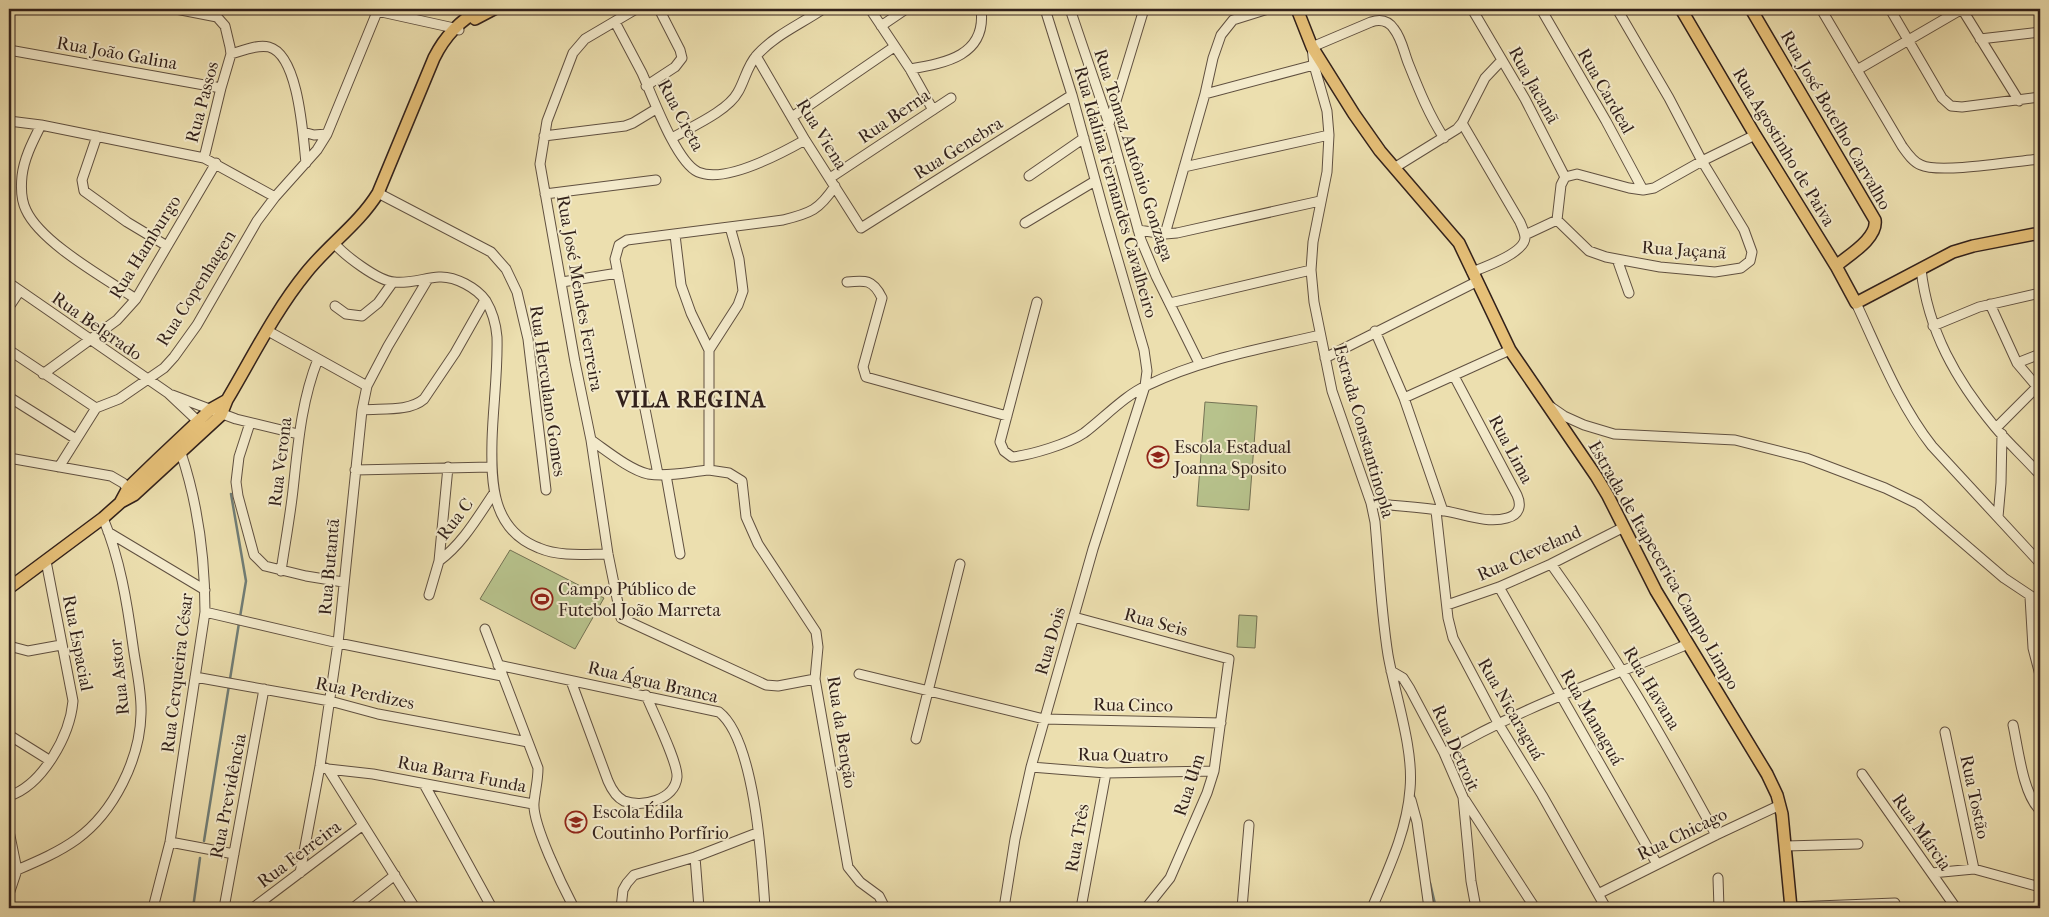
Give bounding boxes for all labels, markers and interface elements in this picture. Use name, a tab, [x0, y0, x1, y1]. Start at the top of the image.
street label: Rua José Botelho Carvalho	[1776, 27, 1896, 214]
street label: Rua João Galina	[55, 33, 180, 75]
street label: Rua Jacanã	[1504, 43, 1564, 128]
street label: Rua Cardeal	[1573, 45, 1638, 138]
street label: Rua Tomaz Antônio Gonzaga	[1089, 46, 1178, 265]
street label: Rua Passos	[182, 59, 223, 145]
street label: Rua Idalina Fernandes Cavalheiro	[1069, 64, 1162, 320]
street label: Rua Agostinho de Paiva	[1728, 64, 1840, 231]
street label: Rua Creta	[653, 76, 709, 155]
street label: Rua Berna	[854, 84, 935, 148]
street label: Rua Viena	[792, 95, 852, 174]
street label: Rua Genebra	[910, 112, 1007, 184]
street label: Rua Hamburgo	[105, 192, 186, 303]
street label: Rua José Mendes Ferreira	[552, 193, 607, 393]
street label: Rua Copenhagen	[152, 226, 241, 350]
street label: Rua Jaçanã	[1641, 237, 1728, 264]
street label: Rua Belgrado	[48, 288, 146, 365]
street label: Rua Herculano Gomes	[525, 304, 570, 478]
street label: Estrada Constantinopla	[1329, 342, 1399, 521]
district label: VILA REGINA	[615, 387, 766, 413]
street label: Rua Lima	[1484, 411, 1538, 488]
street label: Rua Verona	[265, 415, 296, 508]
place label: Escola Estadual Joanna Sposito	[1172, 437, 1291, 479]
street label: Estrada de Itapecerica-Campo Limpo	[1584, 437, 1744, 693]
school or university icon: Escola Estadual Joanna Sposito	[1146, 445, 1170, 469]
street label: Rua C	[433, 494, 478, 544]
street label: Rua Butantã	[315, 517, 344, 616]
street label: Rua Cleveland	[1474, 521, 1585, 586]
place label: Campo Público de Futebol João Marreta	[558, 579, 722, 621]
sports icon: Campo Público de Futebol João Marreta	[530, 587, 554, 611]
street label: Rua Cerqueira César	[157, 592, 198, 754]
street label: Rua Espacial	[58, 593, 97, 693]
street label: Rua Dois	[1031, 604, 1070, 678]
street label: Rua Seis	[1122, 604, 1190, 641]
street label: Rua Astor	[105, 637, 134, 716]
street label: Rua Havana	[1619, 643, 1685, 734]
street label: Rua Nicaraguá	[1473, 654, 1549, 765]
street label: Rua Água Branca	[586, 656, 721, 708]
street label: Rua Managuá	[1556, 666, 1628, 769]
street label: Rua Perdizes	[314, 673, 417, 714]
street label: Rua da Benção	[822, 674, 861, 790]
street label: Rua Cinco	[1093, 694, 1173, 717]
street label: Rua Detroit	[1427, 702, 1484, 795]
street label: Rua Previdência	[206, 731, 251, 861]
street label: Rua Quatro	[1077, 744, 1168, 767]
street label: Rua Um	[1170, 751, 1209, 819]
street label: Rua Barra Funda	[396, 752, 529, 797]
street label: Rua Tostão	[1955, 753, 1994, 841]
street label: Rua Márcia	[1887, 790, 1956, 875]
place label: Escola Édila Coutinho Porfírio	[592, 801, 729, 844]
street label: Rua Três	[1061, 802, 1094, 874]
street label: Rua Chicago	[1634, 804, 1731, 865]
school or university icon: Escola Édila Coutinho Porfírio	[564, 810, 588, 834]
street label: Rua Ferreira	[253, 816, 346, 893]

